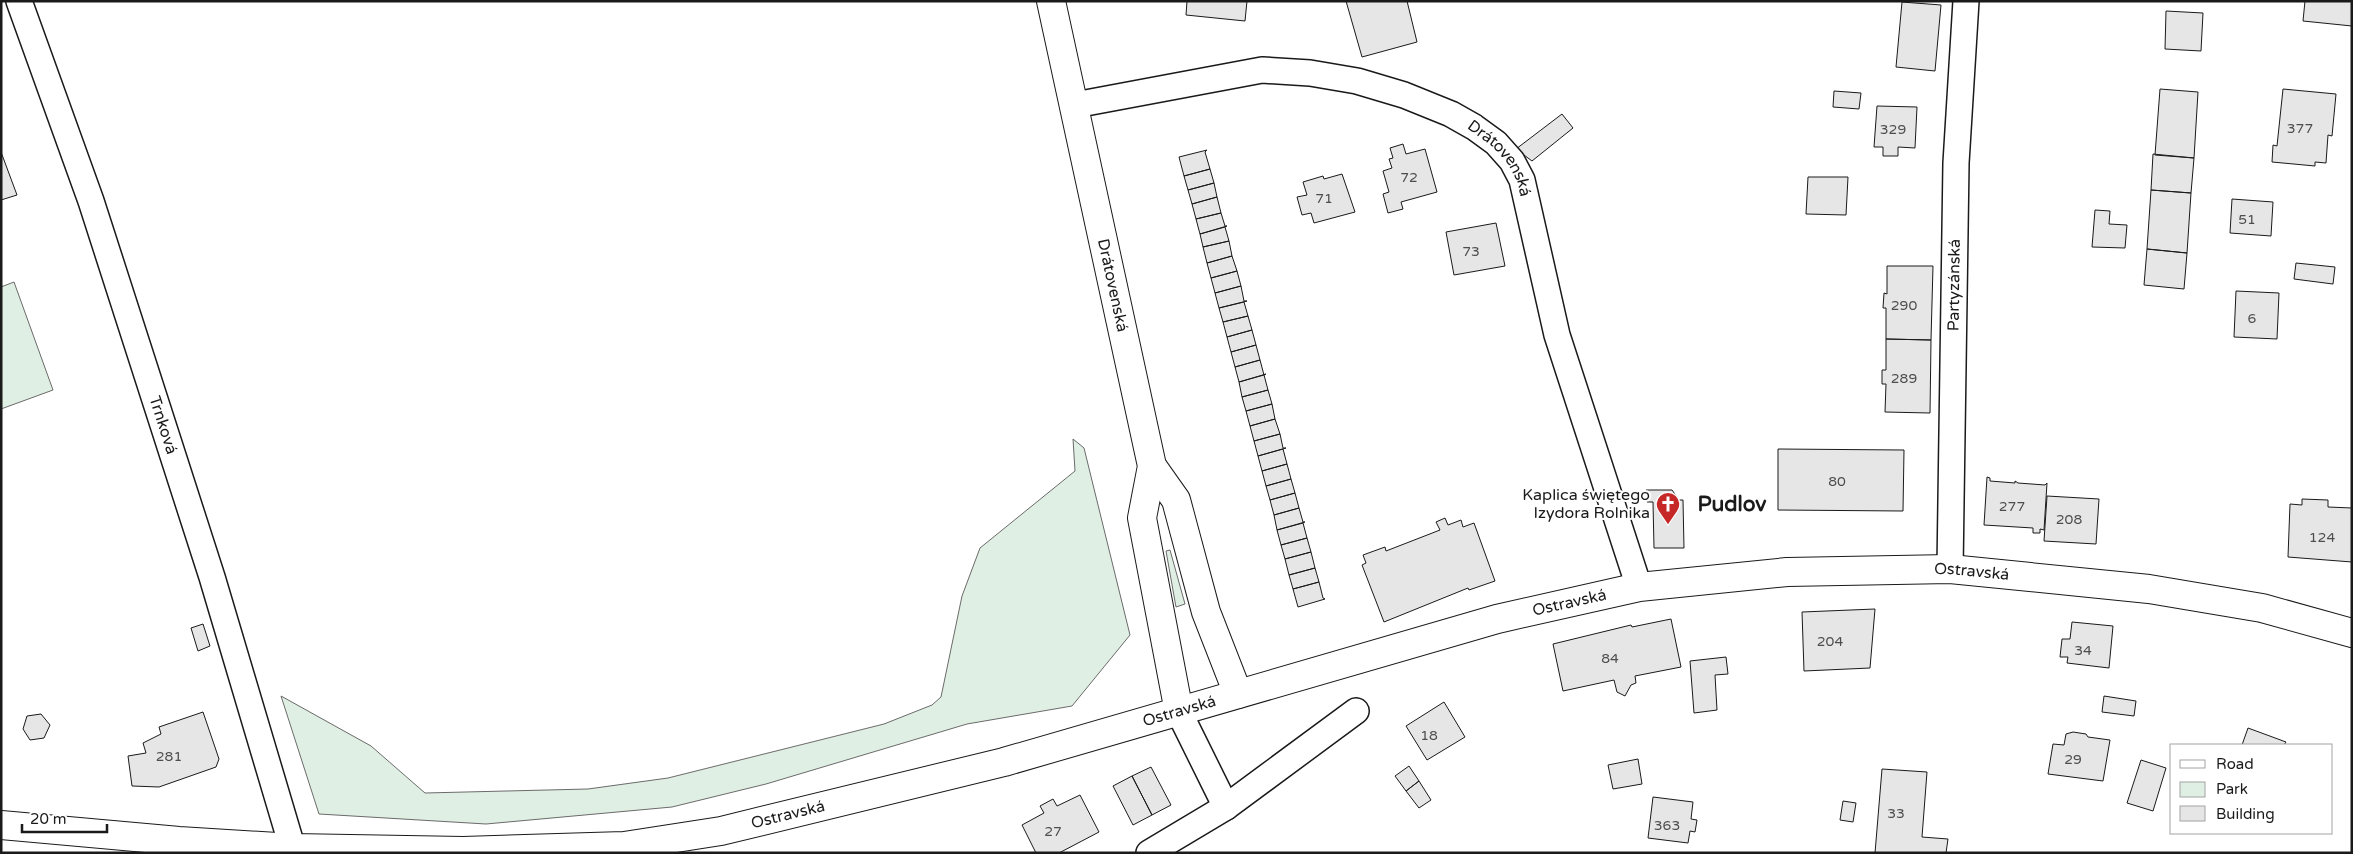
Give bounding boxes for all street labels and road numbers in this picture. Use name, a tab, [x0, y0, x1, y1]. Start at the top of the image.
street label: Drátovenská	[1464, 116, 1535, 198]
street label: Drátovenská	[1093, 237, 1133, 334]
street label: Partyzánská	[1944, 239, 1965, 331]
street label: Trnková	[144, 393, 182, 457]
street label: Ostravská	[1934, 559, 2010, 585]
street label: Ostravská	[1530, 585, 1608, 621]
street label: Ostravská	[1140, 691, 1218, 731]
street label: Ostravská	[749, 796, 827, 833]

